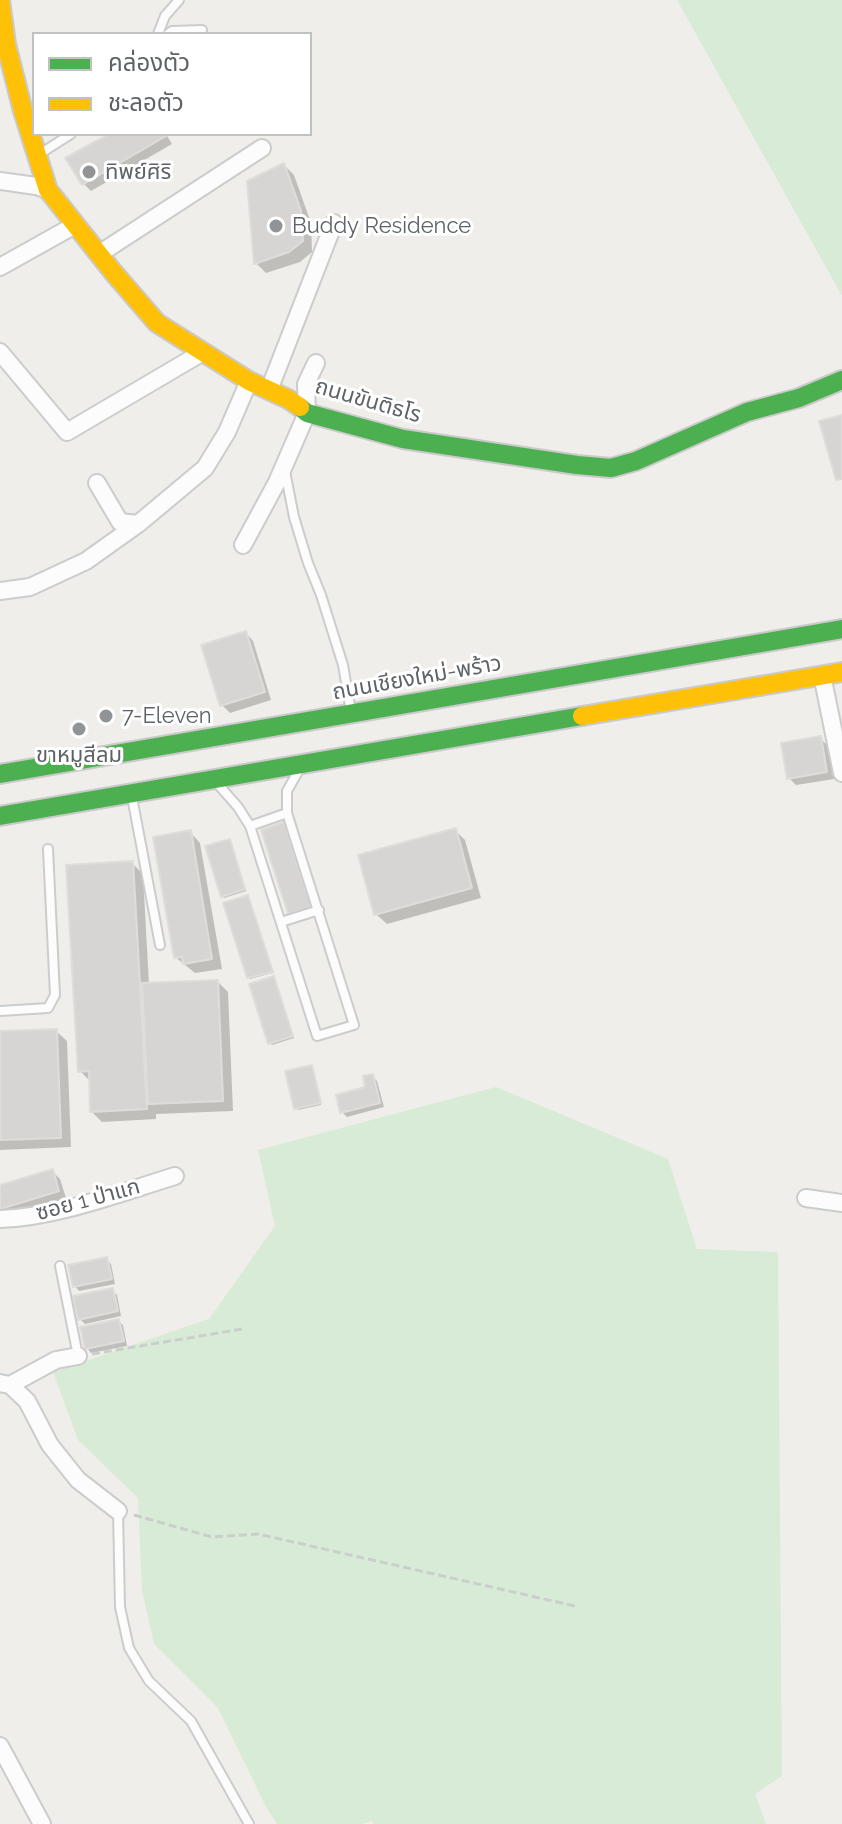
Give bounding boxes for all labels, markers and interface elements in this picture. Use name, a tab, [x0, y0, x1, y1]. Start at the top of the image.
legend	[32, 32, 312, 136]
text: คล่องตัว	[108, 48, 190, 77]
text: ชะลอตัว	[108, 88, 184, 117]
place label: ทิพย์ศิริ	[105, 159, 171, 185]
marker: ทิพย์ศิริ	[80, 163, 98, 181]
place label: Buddy Residence	[292, 213, 471, 239]
marker: Buddy Residence	[267, 217, 285, 235]
street label: ถนนขันติธโร	[312, 373, 424, 429]
street label: ถนนเชียงใหม่-พร้าว	[330, 650, 504, 706]
place label: 7-Eleven	[122, 703, 211, 729]
marker: 7-Eleven	[97, 707, 115, 725]
marker: ขาหมูสีลม	[70, 720, 88, 738]
place label: ขาหมูสีลม	[36, 742, 122, 768]
street label: ซอย 1 ป่าแก	[33, 1173, 143, 1227]

